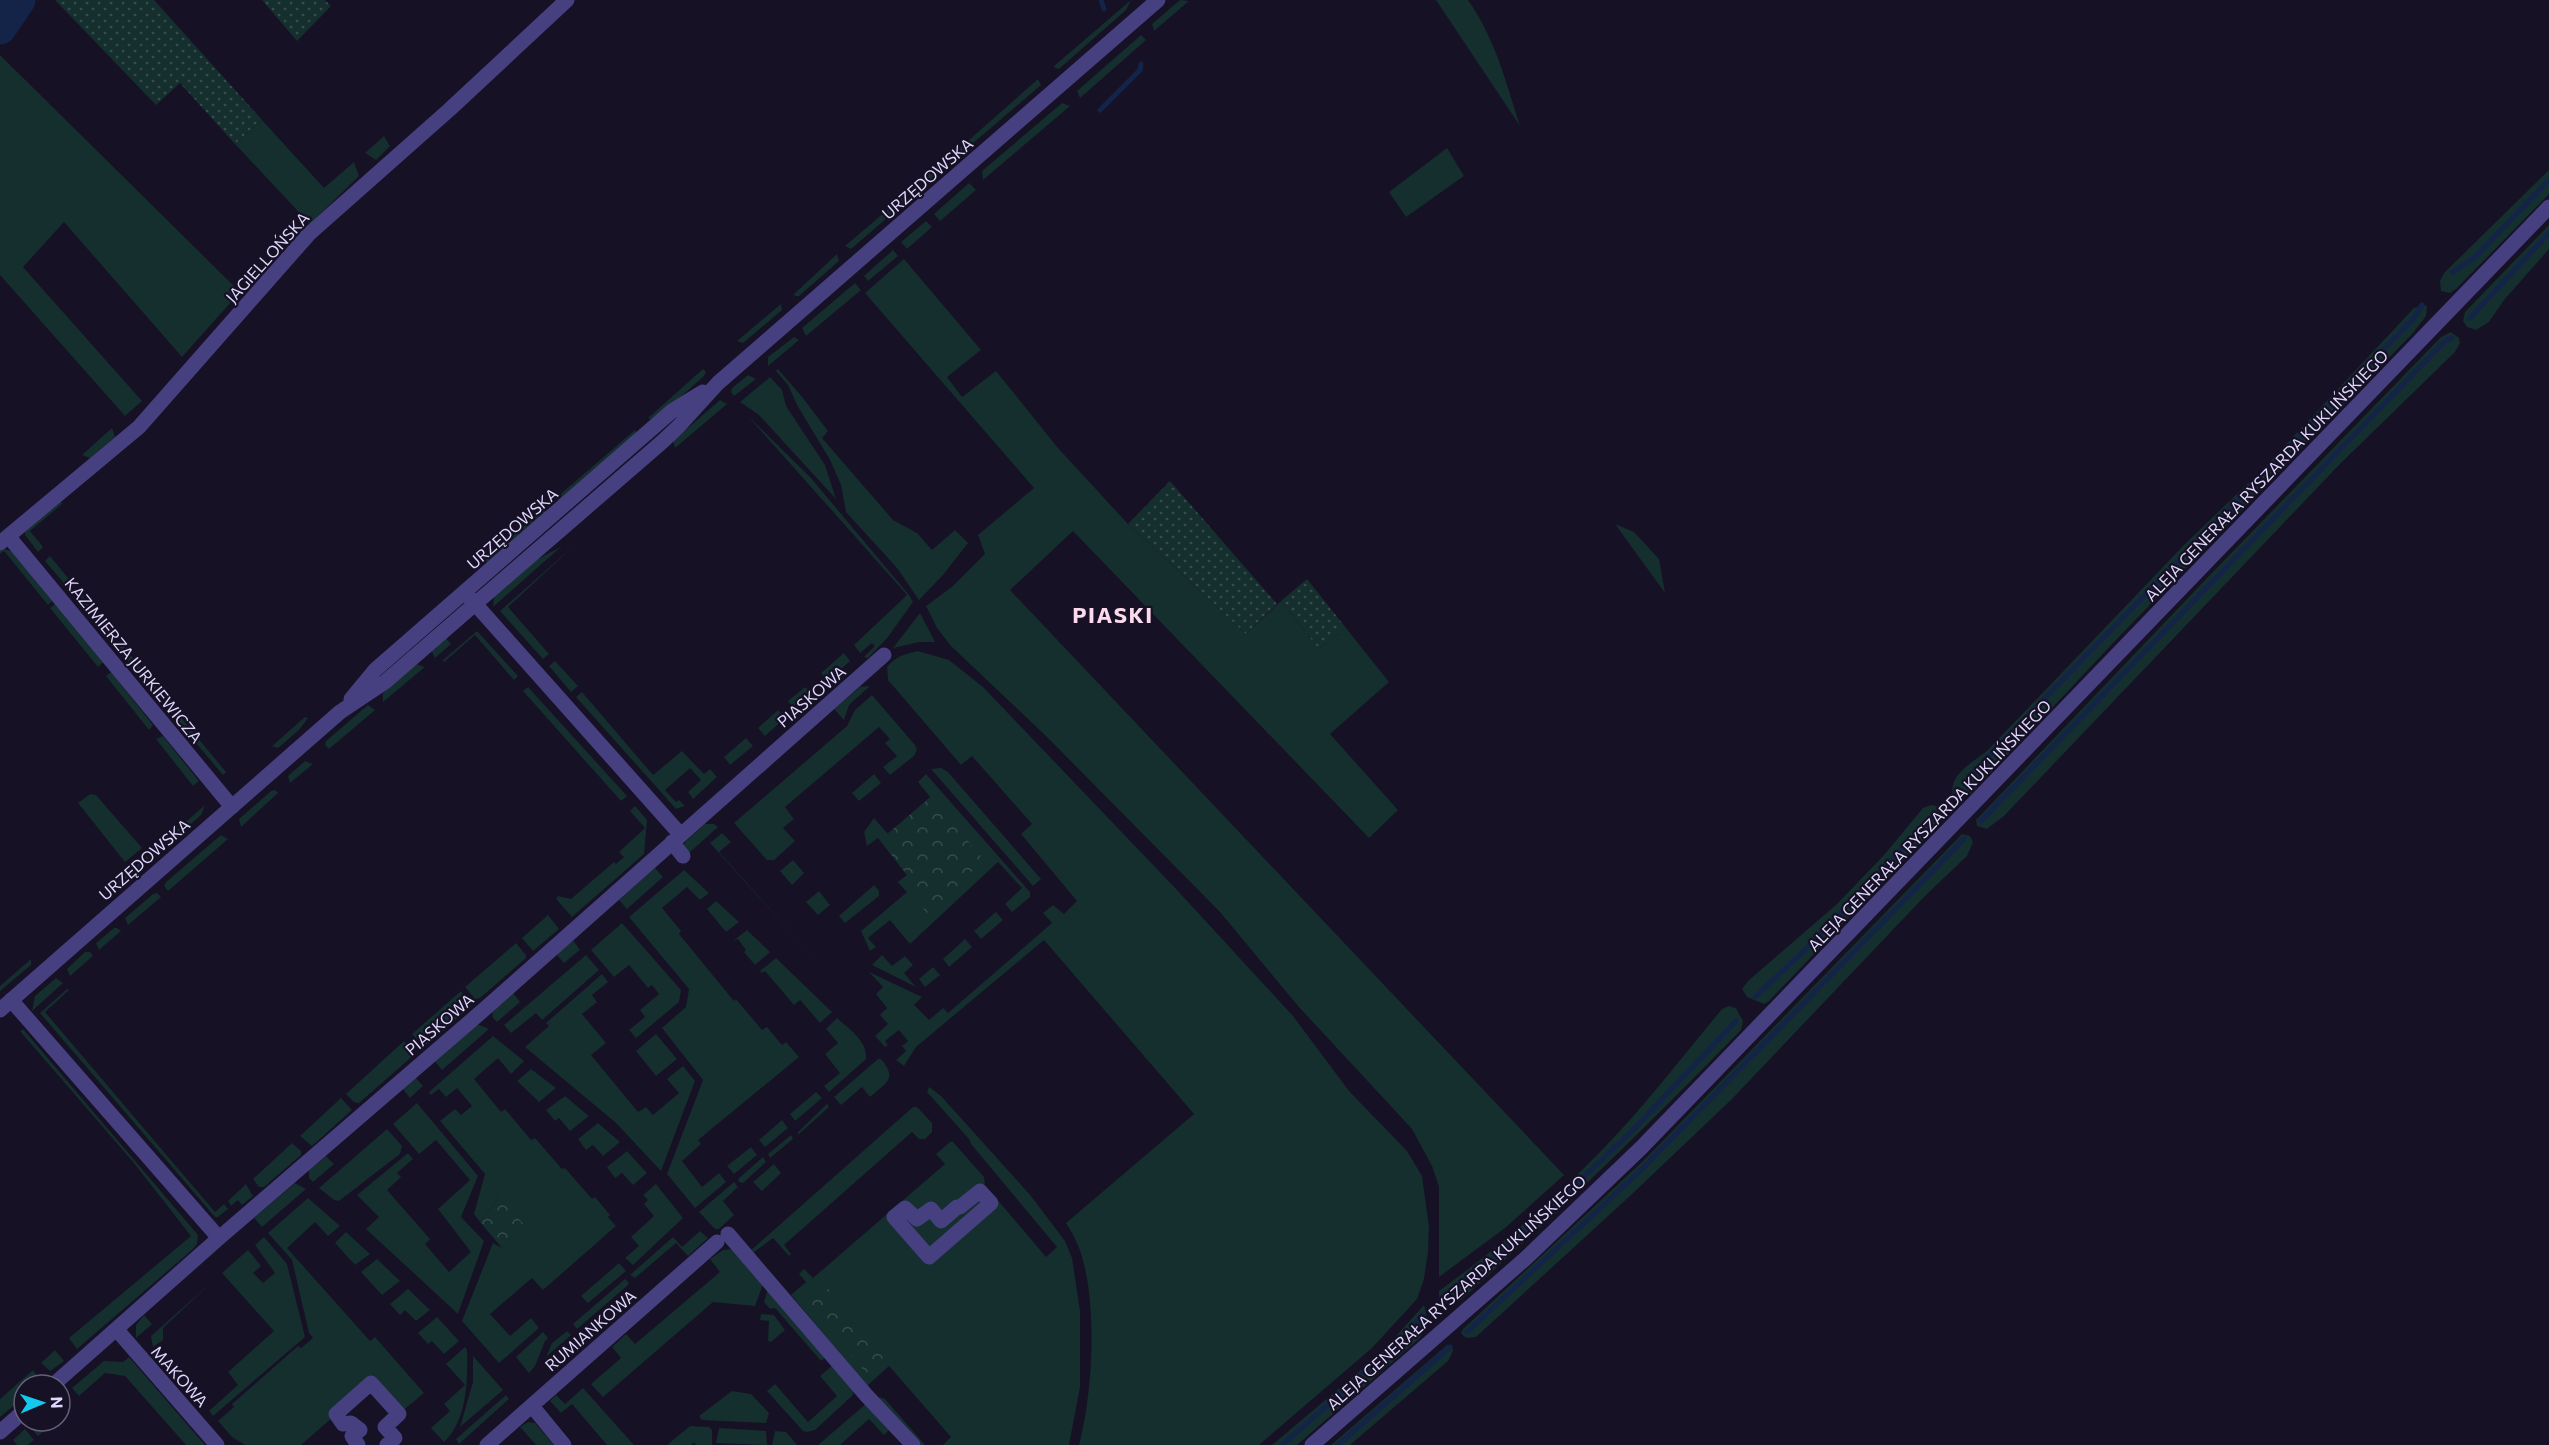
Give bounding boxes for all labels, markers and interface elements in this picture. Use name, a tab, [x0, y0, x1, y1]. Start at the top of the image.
street label: URZĘDOWSKA	[878, 133, 976, 223]
street label: JAGIELLOŃSKA	[221, 208, 313, 306]
street label: ALEJA GENERAŁA RYSZARDA KUKLIŃSKIEGO	[2140, 345, 2392, 605]
street label: URZĘDOWSKA	[463, 483, 561, 573]
street label: KAZIMIERZA JURKIEWICZA	[61, 574, 207, 746]
district label: PIASKI	[1072, 601, 1154, 628]
street label: PIASKOWA	[773, 661, 849, 731]
street label: ALEJA GENERAŁA RYSZARDA KUKLIŃSKIEGO	[1803, 695, 2055, 955]
street label: URZĘDOWSKA	[95, 814, 193, 904]
street label: PIASKOWA	[401, 989, 477, 1059]
street label: ALEJA GENERAŁA RYSZARDA KUKLIŃSKIEGO	[1323, 1171, 1589, 1413]
street label: RUMIANKOWA	[541, 1285, 639, 1375]
street label: MAKOWA	[148, 1342, 212, 1410]
north arrow	[12, 1373, 72, 1433]
text: N	[48, 1396, 67, 1409]

